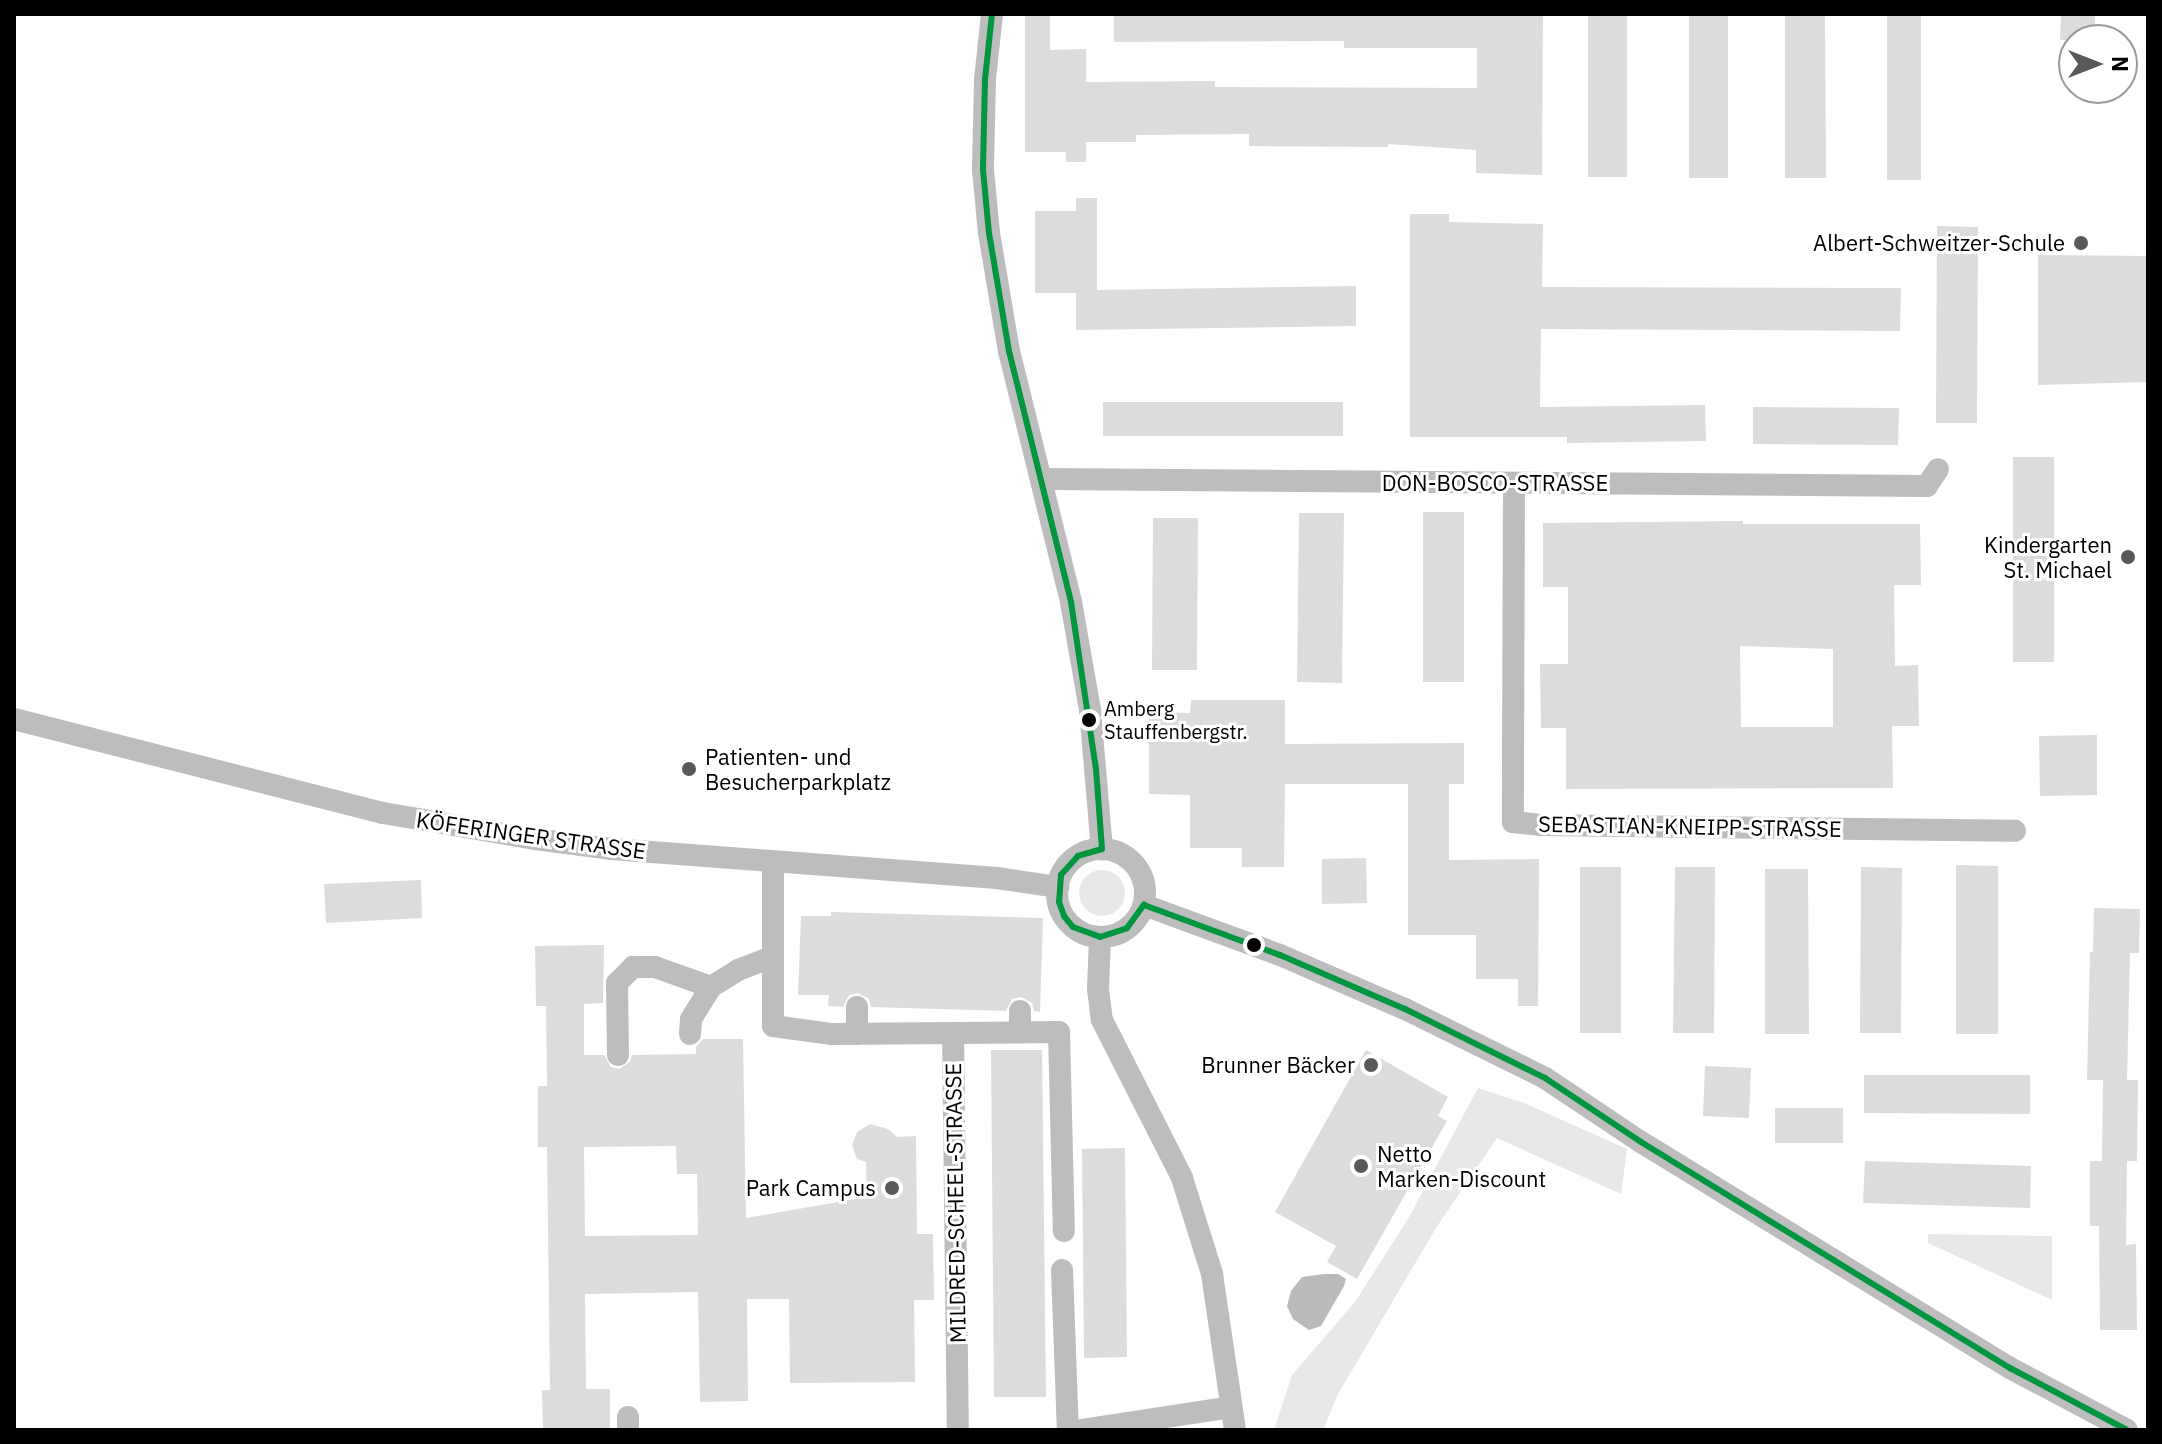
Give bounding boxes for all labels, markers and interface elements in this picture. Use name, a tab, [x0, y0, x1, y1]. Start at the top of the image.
north arrow	[2058, 24, 2138, 104]
text: N	[2106, 56, 2135, 72]
place label: Albert-Schweitzer-Schule	[1813, 230, 2065, 256]
marker: Albert-Schweitzer-Schule	[2072, 234, 2090, 252]
street label: DON-BOSCO-STRASSE	[1382, 470, 1608, 496]
place label: Kindergarten St. Michael	[1984, 531, 2112, 582]
marker: Kindergarten St. Michael	[2119, 548, 2137, 566]
place label: Amberg Stauffenbergstr.	[1104, 696, 1248, 743]
marker: Amberg Stauffenbergstr.	[1081, 712, 1097, 728]
place label: Patienten- und Besucherparkplatz	[705, 743, 891, 794]
marker: Patienten- und Besucherparkplatz	[680, 760, 698, 778]
street label: KÖFERINGER STRASSE	[415, 806, 647, 864]
street label: SEBASTIAN-KNEIPP-STRASSE	[1538, 810, 1842, 842]
unlabelled marker	[1246, 937, 1262, 953]
place label: Brunner Bäcker	[1201, 1052, 1355, 1078]
marker: Brunner Bäcker	[1362, 1056, 1380, 1074]
street label: MILDRED-SCHEEL-STRASSE	[939, 1063, 971, 1343]
place label: Netto Marken-Discount	[1377, 1140, 1546, 1192]
marker: Netto Marken-Discount	[1352, 1157, 1370, 1175]
place label: Park Campus	[746, 1175, 876, 1201]
marker: Park Campus	[883, 1179, 901, 1197]

